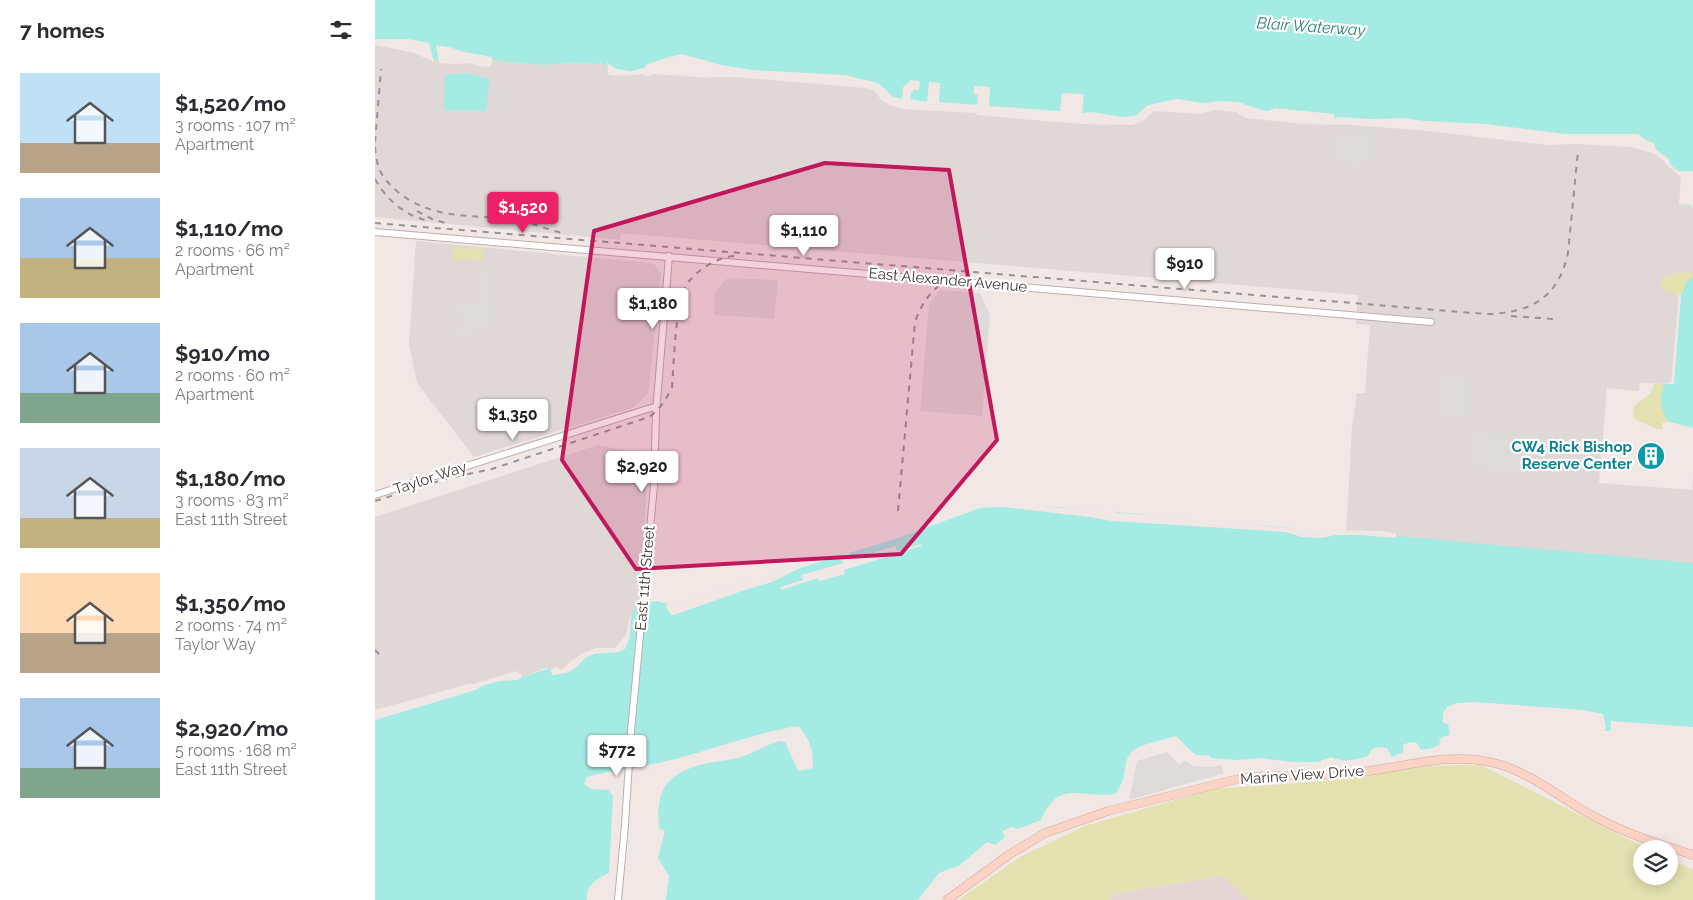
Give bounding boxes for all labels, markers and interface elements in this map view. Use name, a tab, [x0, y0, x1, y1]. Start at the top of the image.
water label: Blair Waterway	[1256, 13, 1367, 40]
icon: filters	[327, 16, 355, 44]
text: 7 homes	[20, 18, 105, 43]
text: $1,520/mo	[175, 91, 286, 116]
icon: home	[60, 93, 120, 153]
text: 3 rooms · 107 m²	[175, 116, 296, 135]
text: Apartment	[175, 135, 254, 154]
pin: $1,520	[482, 192, 564, 234]
text: $1,520	[498, 198, 548, 217]
pin: $1,110	[763, 214, 845, 257]
text: $1,110/mo	[175, 216, 283, 241]
icon: home	[60, 218, 120, 278]
text: $1,110	[780, 221, 828, 240]
text: 2 rooms · 66 m²	[175, 241, 290, 260]
pin: $910	[1155, 248, 1215, 290]
text: $910	[1166, 254, 1204, 273]
text: Apartment	[175, 260, 254, 279]
street label: East Alexander Avenue	[868, 264, 1028, 296]
pin: $1,180	[612, 288, 694, 330]
text: $1,180	[628, 294, 678, 313]
text: $910/mo	[175, 341, 270, 366]
icon: home	[60, 343, 120, 403]
text: 2 rooms · 60 m²	[175, 366, 290, 385]
text: Apartment	[175, 385, 254, 404]
pin: $1,350	[472, 398, 554, 441]
text: $1,350	[488, 405, 538, 424]
place label: CW4 Rick Bishop Reserve Center	[1512, 438, 1632, 473]
building icon: CW4 Rick Bishop Reserve Center	[1636, 441, 1666, 471]
pin: $2,920	[601, 450, 683, 493]
text: $2,920	[616, 457, 668, 476]
street label: Taylor Way	[391, 458, 469, 498]
text: $1,180/mo	[175, 466, 286, 491]
icon: home	[60, 468, 120, 528]
text: 3 rooms · 83 m²	[175, 491, 289, 510]
text: East 11th Street	[175, 510, 287, 529]
street label: East 11th Street	[631, 525, 659, 631]
text: $1,350/mo	[175, 591, 286, 616]
icon: home	[60, 593, 120, 653]
text: 2 rooms · 74 m²	[175, 616, 287, 635]
text: Taylor Way	[175, 635, 256, 654]
text: $2,920/mo	[175, 716, 288, 741]
icon: home	[60, 718, 120, 778]
pin: $772	[587, 734, 647, 777]
text: 5 rooms · 168 m²	[175, 741, 297, 760]
text: $772	[598, 741, 636, 760]
text: East 11th Street	[175, 760, 287, 779]
street label: Marine View Drive	[1239, 762, 1365, 788]
map controls	[1633, 840, 1678, 885]
button: layers	[1633, 840, 1678, 885]

